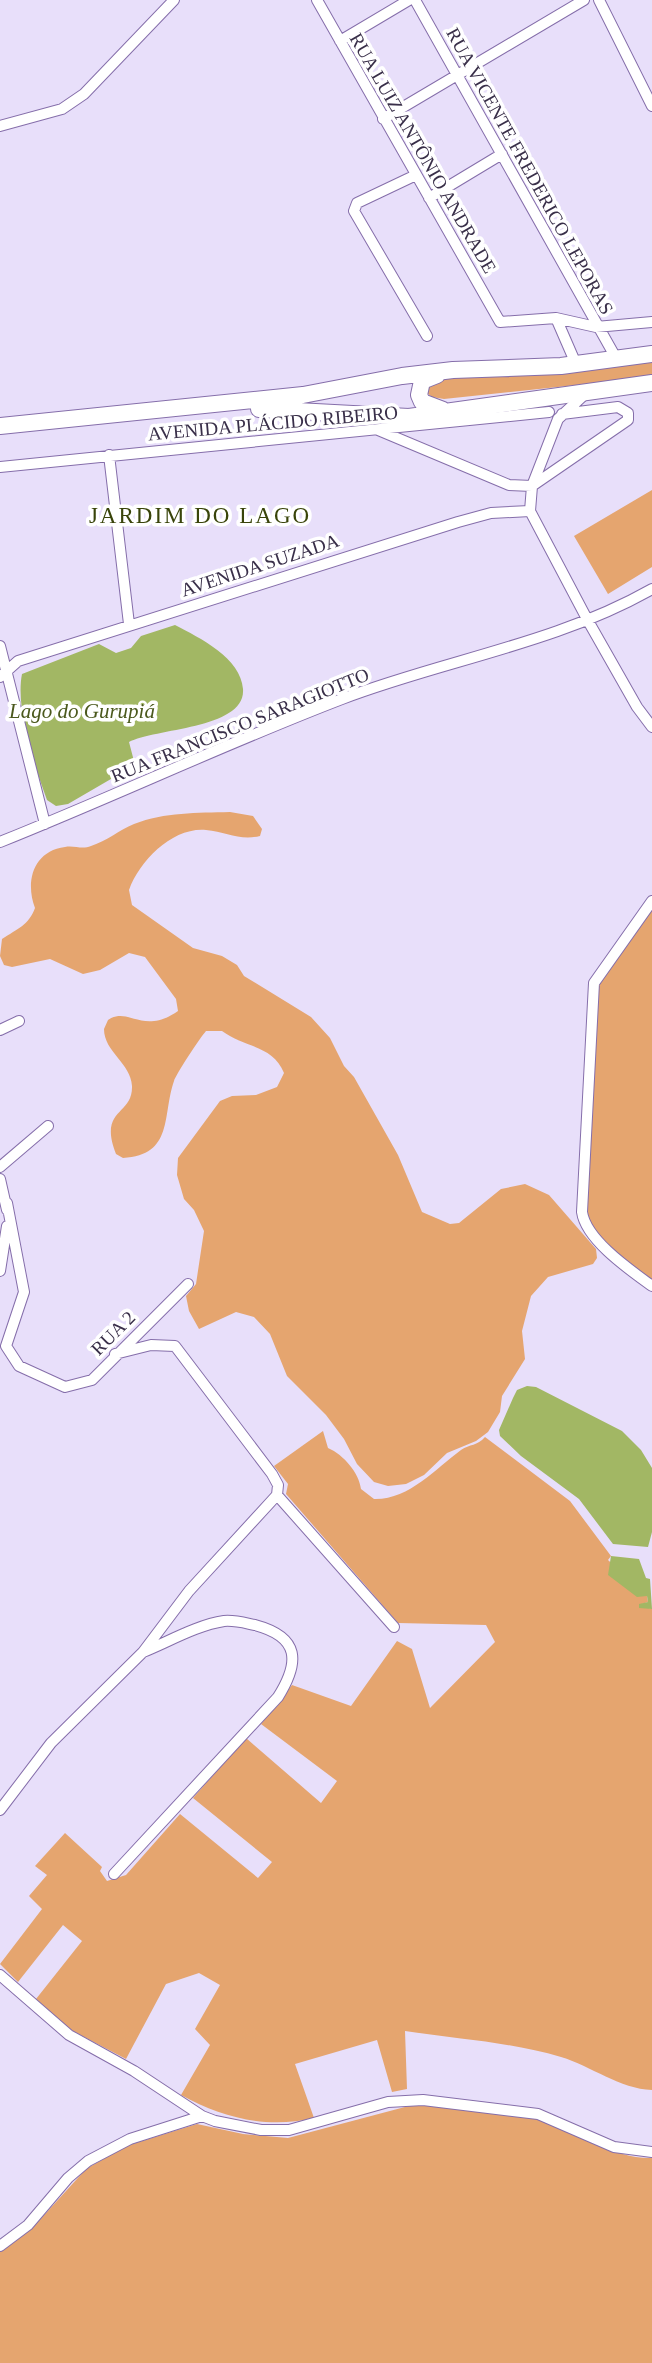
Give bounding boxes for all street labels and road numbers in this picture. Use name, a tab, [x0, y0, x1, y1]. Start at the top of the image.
street label: RUA VICENTE FREDERICO LEPORAS	[442, 24, 618, 318]
street label: RUA LUIZ ANTÔNIO ANDRADE	[345, 29, 501, 277]
street label: AVENIDA PLÁCIDO RIBEIRO	[147, 402, 399, 444]
street label: AVENIDA SUZADA	[178, 529, 342, 600]
street label: RUA FRANCISCO SARAGIOTTO	[108, 664, 372, 786]
street label: RUA 2	[87, 1307, 139, 1359]

